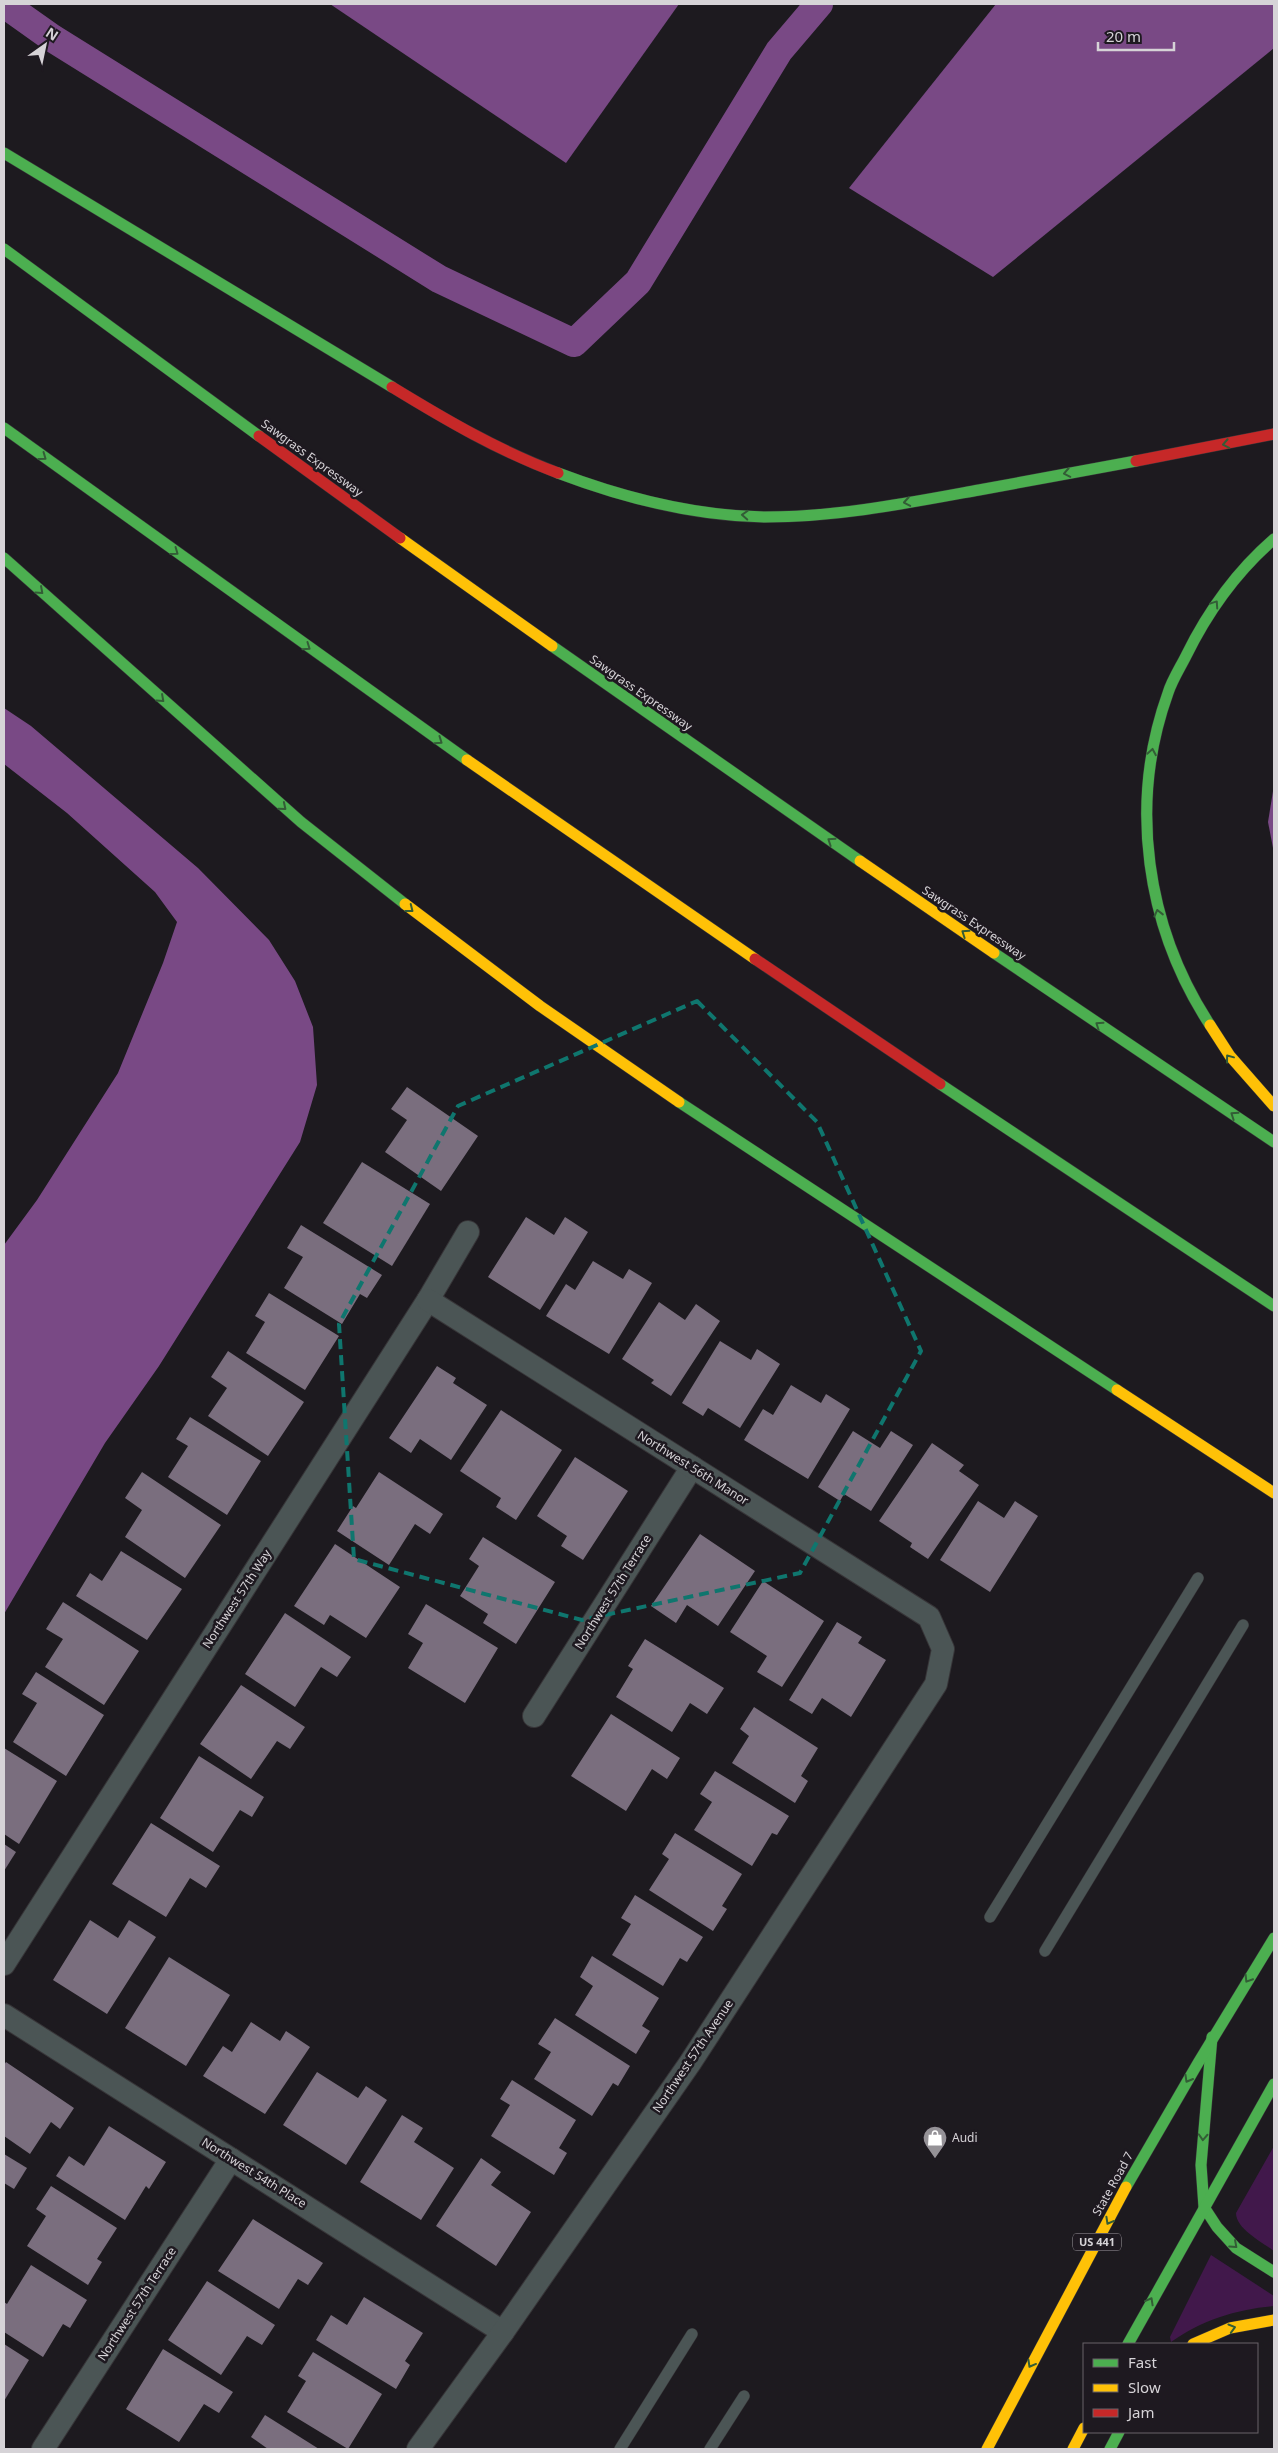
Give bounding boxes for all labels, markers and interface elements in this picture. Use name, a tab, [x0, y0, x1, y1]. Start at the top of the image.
north arrow	[20, 20, 70, 70]
scale bar	[1098, 20, 1174, 52]
text: N	[42, 23, 62, 45]
text: 20 m	[1106, 26, 1141, 46]
street label: Sawgrass Expressway	[258, 415, 367, 501]
one-way arrow	[1222, 438, 1231, 448]
one-way arrow	[37, 451, 46, 459]
one-way arrow	[1062, 468, 1071, 478]
one-way arrow	[902, 497, 911, 507]
one-way arrow	[741, 509, 749, 520]
one-way arrow	[169, 546, 179, 555]
one-way arrow	[35, 585, 44, 594]
one-way arrow	[1209, 600, 1218, 610]
one-way arrow	[301, 641, 311, 650]
street label: Sawgrass Expressway	[586, 651, 697, 735]
one-way arrow	[155, 694, 164, 703]
one-way arrow	[434, 735, 443, 744]
one-way arrow	[1146, 747, 1156, 756]
one-way arrow	[277, 801, 286, 809]
one-way arrow	[827, 838, 836, 847]
street label: Sawgrass Expressway	[919, 881, 1030, 964]
one-way arrow	[404, 903, 413, 911]
one-way arrow	[1153, 908, 1164, 917]
one-way arrow	[961, 930, 970, 939]
one-way arrow	[1095, 1022, 1105, 1031]
one-way arrow	[1227, 1055, 1235, 1064]
one-way arrow	[1230, 1112, 1239, 1122]
street label: Northwest 56th Manor	[634, 1426, 752, 1509]
street label: Northwest 57th Terrace	[570, 1531, 655, 1652]
street label: Northwest 57th Way	[198, 1545, 275, 1652]
one-way arrow	[1245, 1974, 1255, 1983]
street label: Northwest 57th Avenue	[648, 1996, 737, 2116]
one-way arrow	[1184, 2074, 1194, 2083]
shop icon: Audi	[922, 2125, 948, 2159]
place label: Audi	[952, 2129, 978, 2146]
street label: Northwest 54th Place	[199, 2133, 310, 2212]
one-way arrow	[1197, 2134, 1208, 2142]
street label: State Road 7	[1088, 2149, 1137, 2219]
one-way arrow	[1105, 2215, 1115, 2224]
road number: US 441	[1073, 2234, 1121, 2250]
one-way arrow	[1228, 2239, 1237, 2248]
street label: Northwest 57th Terrace	[93, 2243, 180, 2364]
one-way arrow	[1144, 2297, 1154, 2306]
one-way arrow	[1228, 2323, 1236, 2333]
legend	[1083, 2343, 1258, 2433]
text: Fast	[1128, 2352, 1157, 2372]
one-way arrow	[1027, 2358, 1037, 2367]
text: Slow	[1128, 2377, 1161, 2397]
text: Jam	[1126, 2402, 1155, 2422]

